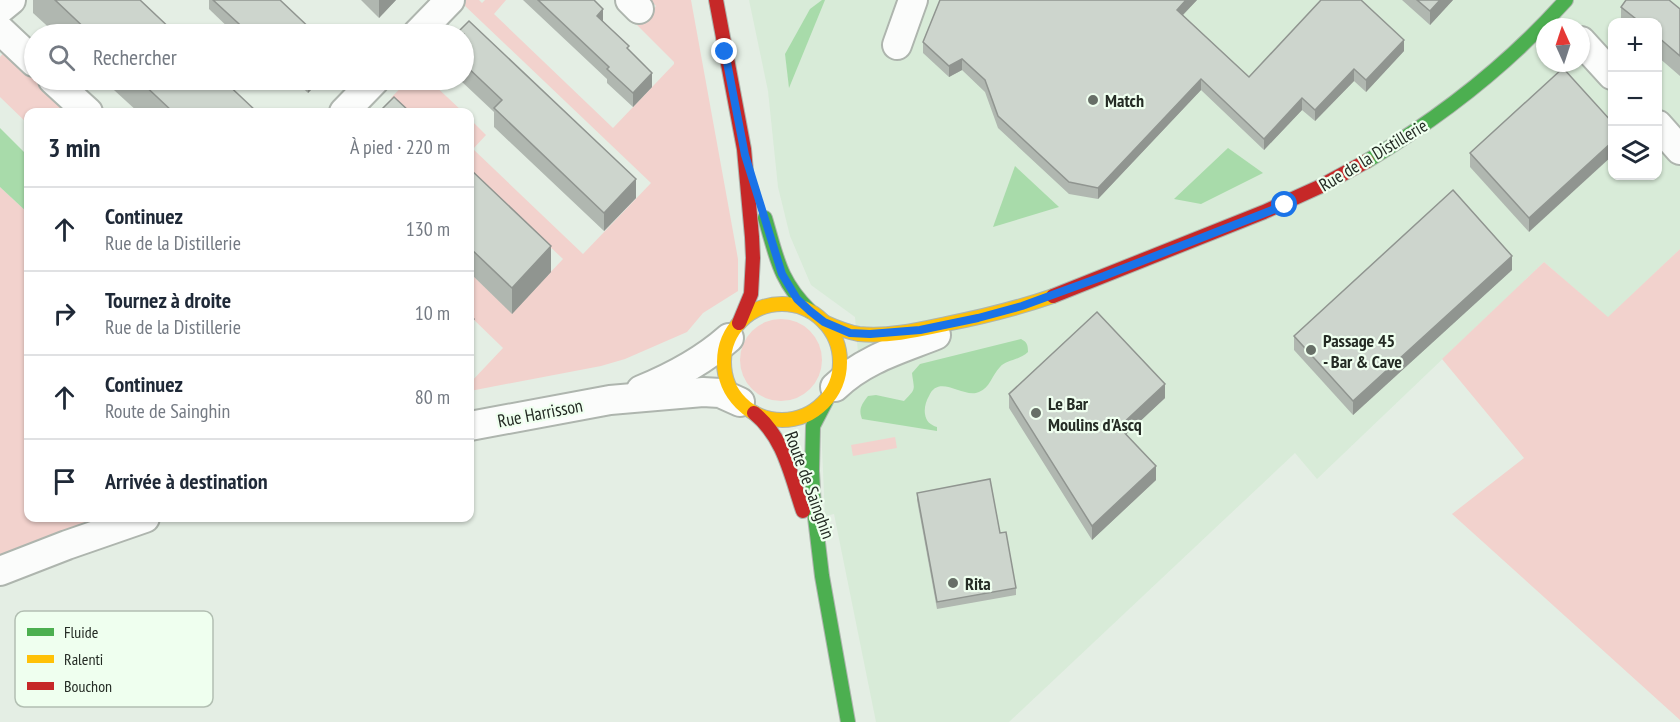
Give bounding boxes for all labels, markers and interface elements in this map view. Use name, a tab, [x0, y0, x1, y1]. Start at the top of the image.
north arrow	[1536, 18, 1590, 72]
map controls	[1608, 18, 1662, 180]
button: +	[1608, 18, 1662, 72]
search box	[24, 24, 474, 90]
route end	[711, 38, 737, 64]
icon: search	[45, 41, 78, 74]
text: Rechercher	[93, 43, 177, 71]
button: −	[1608, 72, 1662, 126]
place label: Match	[1105, 89, 1144, 112]
marker: Match	[1086, 93, 1100, 107]
street label: Rue de la Distillerie	[1315, 114, 1431, 196]
button: layers	[1608, 126, 1662, 180]
text: 3 min	[48, 131, 101, 164]
text: À pied · 220 m	[350, 134, 450, 160]
route start	[1271, 191, 1297, 217]
text: Continuez	[105, 202, 183, 230]
icon: ahead	[48, 213, 81, 246]
text: 130 m	[406, 216, 450, 242]
text: Rue de la Distillerie	[105, 230, 241, 256]
text: Tournez à droite	[105, 286, 231, 314]
icon: right	[48, 297, 81, 330]
text: 10 m	[415, 300, 450, 326]
text: Rue de la Distillerie	[105, 314, 241, 340]
place label: Passage 45 - Bar & Cave	[1323, 329, 1402, 373]
marker: Passage 45 - Bar & Cave	[1304, 343, 1318, 357]
text: Continuez	[105, 370, 183, 398]
icon: ahead	[48, 381, 81, 414]
text: 80 m	[415, 384, 450, 410]
place label: Le Bar Moulins d'Ascq	[1048, 392, 1142, 436]
street label: Rue Harrisson	[496, 393, 584, 433]
text: Route de Sainghin	[105, 398, 230, 424]
marker: Le Bar Moulins d'Ascq	[1029, 406, 1043, 420]
street label: Route de Sainghin	[780, 428, 840, 542]
icon: arrive	[48, 465, 81, 498]
text: Arrivée à destination	[105, 467, 268, 495]
place label: Rita	[965, 572, 991, 595]
marker: Rita	[946, 576, 960, 590]
legend	[15, 611, 213, 707]
text: Fluide	[64, 622, 98, 642]
text: Ralenti	[64, 649, 103, 669]
text: Bouchon	[64, 676, 112, 696]

